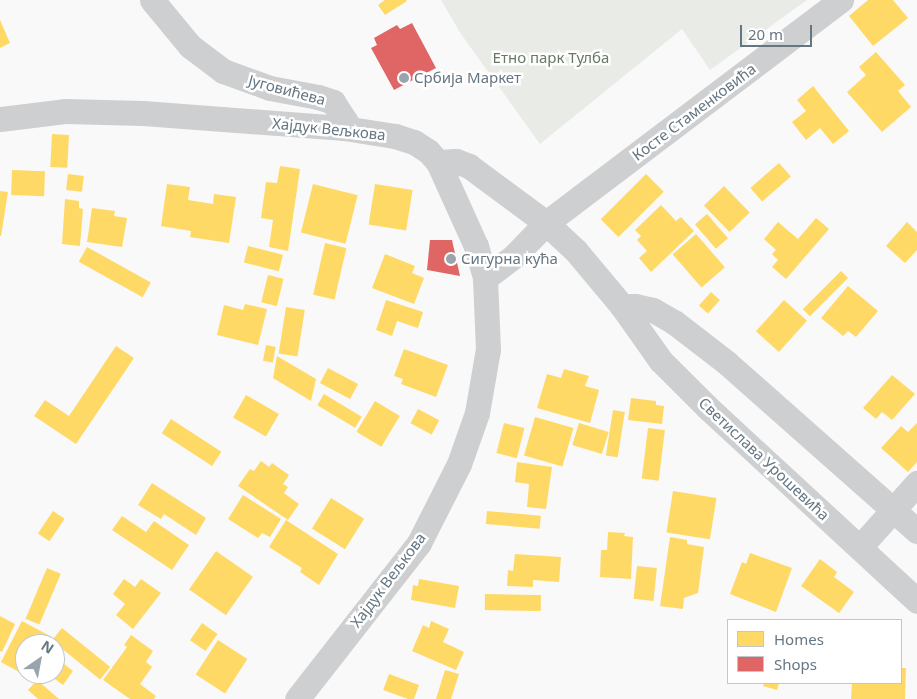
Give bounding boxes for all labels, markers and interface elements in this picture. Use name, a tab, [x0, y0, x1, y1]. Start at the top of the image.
scale bar	[742, 15, 814, 47]
text: 20 m	[748, 24, 783, 44]
park label: Етно парк Тулба	[493, 49, 609, 67]
street label: Косте Стаменковића	[629, 60, 759, 164]
place label: Србија Маркет	[414, 69, 521, 87]
street label: Југовићева	[246, 71, 328, 109]
marker: Србија Маркет	[398, 72, 410, 84]
street label: Хајдук Вељкова	[271, 114, 387, 144]
place label: Сигурна кућа	[461, 250, 558, 268]
marker: Сигурна кућа	[445, 253, 457, 265]
street label: Светислава Урошевића	[695, 394, 833, 524]
street label: Хајдук Вељкова	[347, 529, 429, 631]
legend	[727, 619, 902, 684]
text: Homes	[774, 629, 824, 649]
north arrow	[15, 634, 65, 684]
text: N	[38, 636, 58, 658]
text: Shops	[774, 654, 817, 674]

